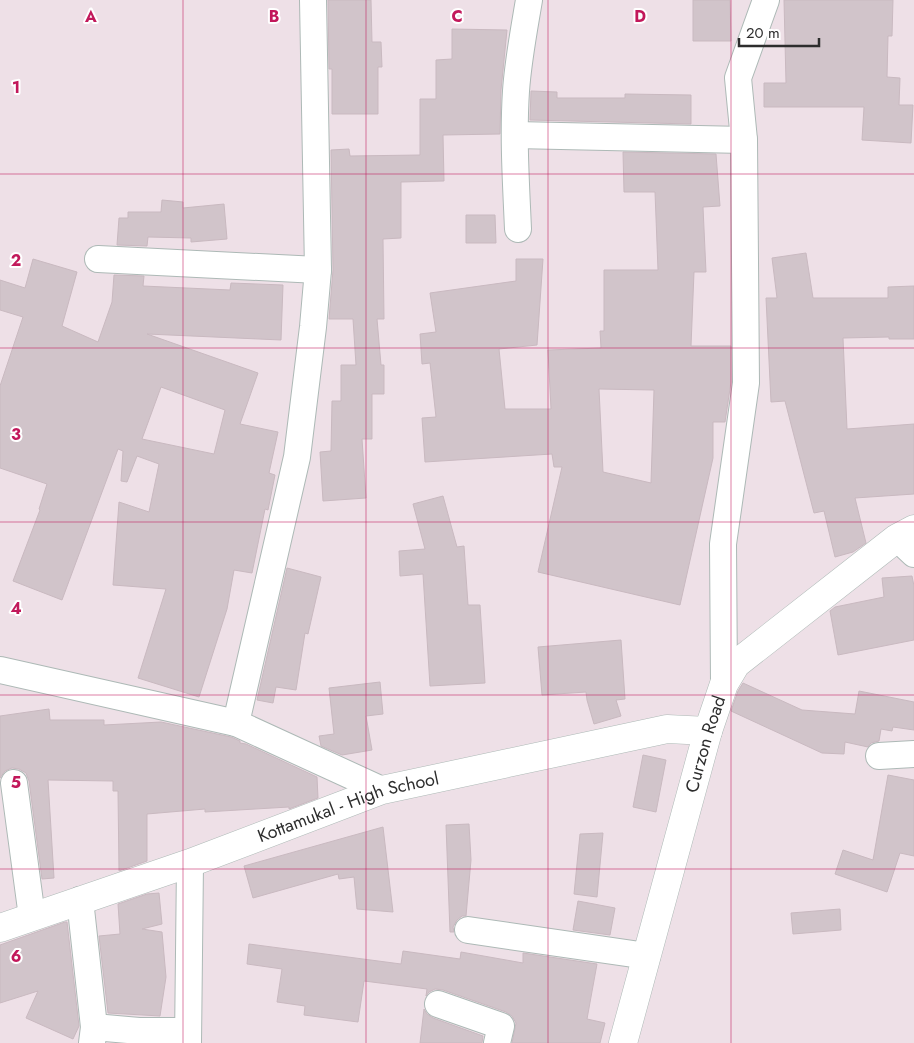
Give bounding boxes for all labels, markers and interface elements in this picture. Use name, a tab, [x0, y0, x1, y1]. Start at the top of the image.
text: A	[84, 5, 97, 28]
text: B	[269, 5, 279, 28]
text: C	[451, 5, 463, 28]
text: D	[634, 5, 646, 28]
scale bar	[739, 15, 819, 47]
text: 20 m	[746, 22, 780, 44]
text: 1	[12, 76, 20, 99]
text: 2	[11, 249, 21, 272]
text: 3	[11, 423, 21, 446]
text: 4	[10, 597, 22, 620]
street label: Curzon Road	[679, 692, 732, 796]
street label: Kottamukal - High School	[254, 765, 441, 849]
text: 5	[11, 771, 21, 794]
text: 6	[11, 945, 21, 968]

